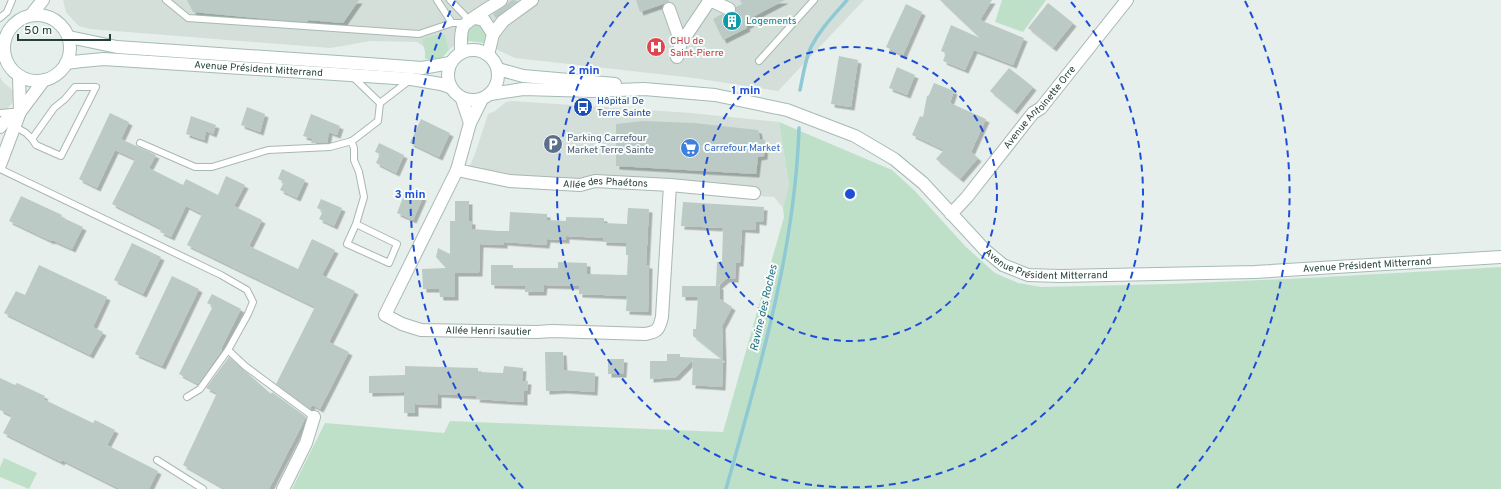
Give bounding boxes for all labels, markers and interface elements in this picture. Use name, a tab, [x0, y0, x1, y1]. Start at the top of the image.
building icon: Logements	[721, 10, 743, 32]
place label: Logements	[746, 15, 797, 28]
scale bar	[18, 16, 110, 42]
text: 50 m	[24, 23, 52, 39]
place label: CHU de Saint-Pierre	[670, 35, 724, 60]
hospital icon: CHU de Saint-Pierre	[645, 36, 667, 58]
street label: Avenue Président Mitterrand	[194, 58, 323, 80]
text: 2 min	[568, 63, 600, 79]
street label: Avenue Antoinette Orre	[1001, 63, 1079, 152]
text: 1 min	[732, 83, 760, 99]
place label: Hôpital De Terre Sainte	[597, 95, 651, 120]
bus stop icon: Hôpital De Terre Sainte	[572, 96, 594, 118]
place label: Parking Carrefour Market Terre Sainte	[567, 132, 654, 157]
parking icon: Parking Carrefour Market Terre Sainte	[542, 133, 564, 155]
supermarket icon: Carrefour Market	[679, 137, 701, 159]
place label: Carrefour Market	[704, 142, 780, 155]
street label: Allée des Phaétons	[563, 174, 649, 192]
text: 3 min	[394, 187, 426, 203]
centre of rings	[843, 187, 857, 201]
street label: Avenue Président Mitterrand	[982, 246, 1108, 282]
street label: Avenue Président Mitterrand	[1302, 255, 1432, 276]
water label: Ravine des Roches	[747, 262, 781, 353]
street label: Allée Henri Isautier	[445, 324, 531, 338]

